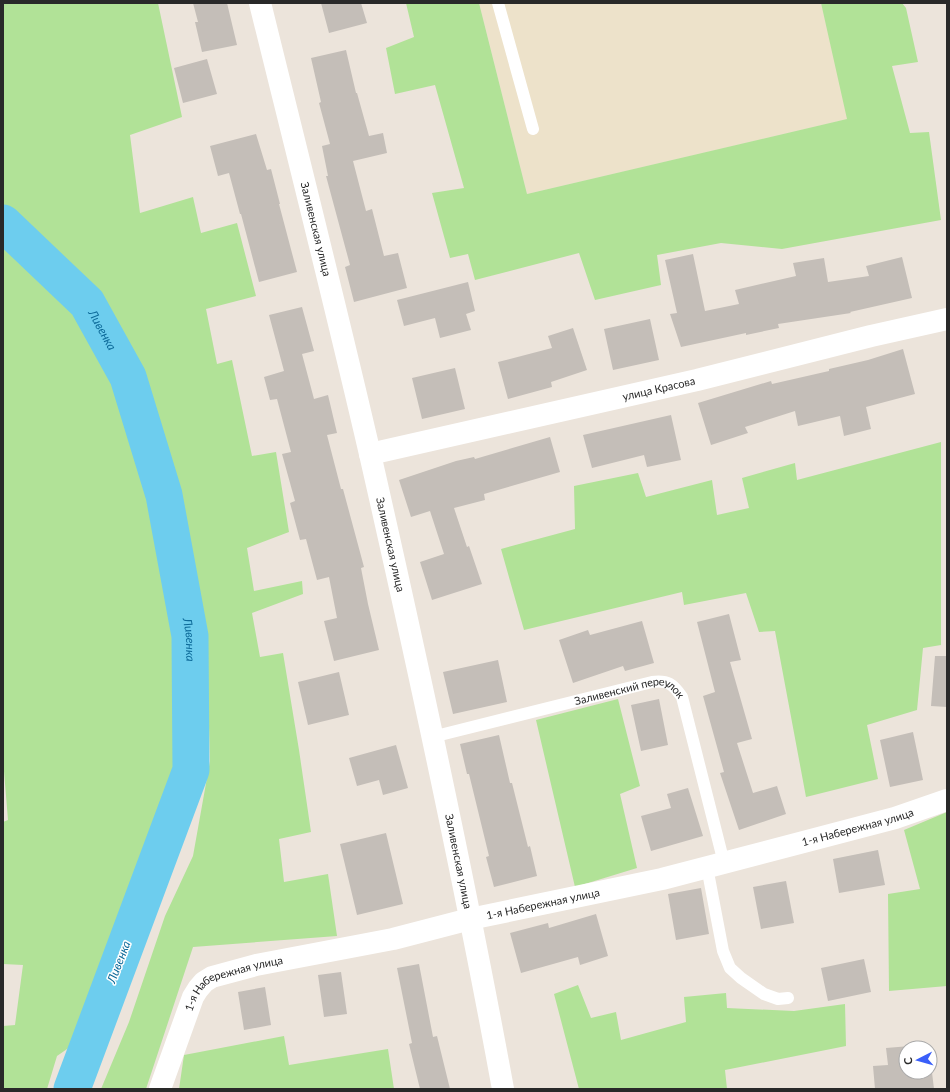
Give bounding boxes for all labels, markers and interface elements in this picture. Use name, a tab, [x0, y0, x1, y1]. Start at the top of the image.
street label: Заливенская улица	[299, 180, 334, 278]
water label: Ливенка	[85, 306, 120, 353]
street label: улица Красова	[621, 374, 696, 403]
street label: Заливенская улица	[374, 496, 408, 593]
water label: Ливенка	[180, 616, 198, 662]
text: Заливенский переулок	[573, 674, 688, 707]
street label: Заливенский переулок	[569, 695, 685, 709]
street label: 1-я Набережная улица	[800, 805, 915, 848]
street label: Заливенская улица	[443, 812, 475, 910]
street label: 1-я Набережная улица	[485, 885, 601, 921]
water label: Ливенка	[103, 939, 133, 986]
street label: 1-я Набережная улица	[182, 953, 284, 1013]
north arrow	[898, 1040, 938, 1080]
text: С	[901, 1056, 914, 1065]

